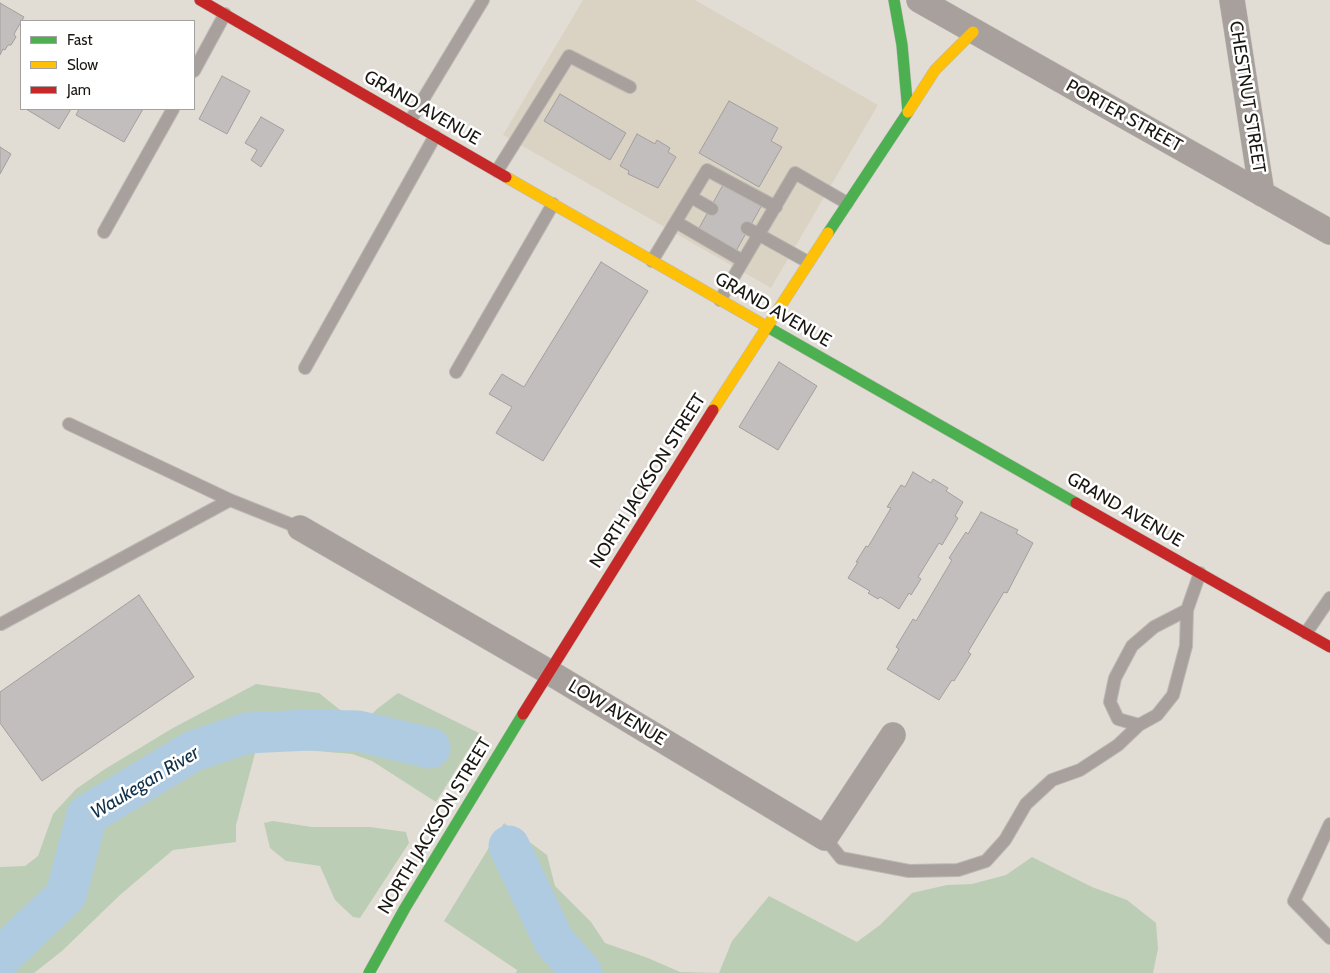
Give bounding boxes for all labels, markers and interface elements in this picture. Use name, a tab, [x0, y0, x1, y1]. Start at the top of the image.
street label: CHESTNUT STREET	[1224, 19, 1270, 175]
legend	[20, 20, 195, 110]
text: Fast	[67, 31, 92, 49]
text: Slow	[67, 56, 98, 74]
street label: GRAND AVENUE	[360, 66, 484, 150]
street label: PORTER STREET	[1062, 75, 1186, 157]
text: Jam	[67, 81, 91, 99]
street label: GRAND AVENUE	[711, 268, 835, 352]
street label: NORTH JACKSON STREET	[585, 390, 711, 572]
street label: GRAND AVENUE	[1063, 468, 1187, 552]
street label: LOW AVENUE	[564, 675, 670, 751]
street label: NORTH JACKSON STREET	[374, 734, 496, 918]
water label: Waukegan River	[87, 742, 203, 824]

